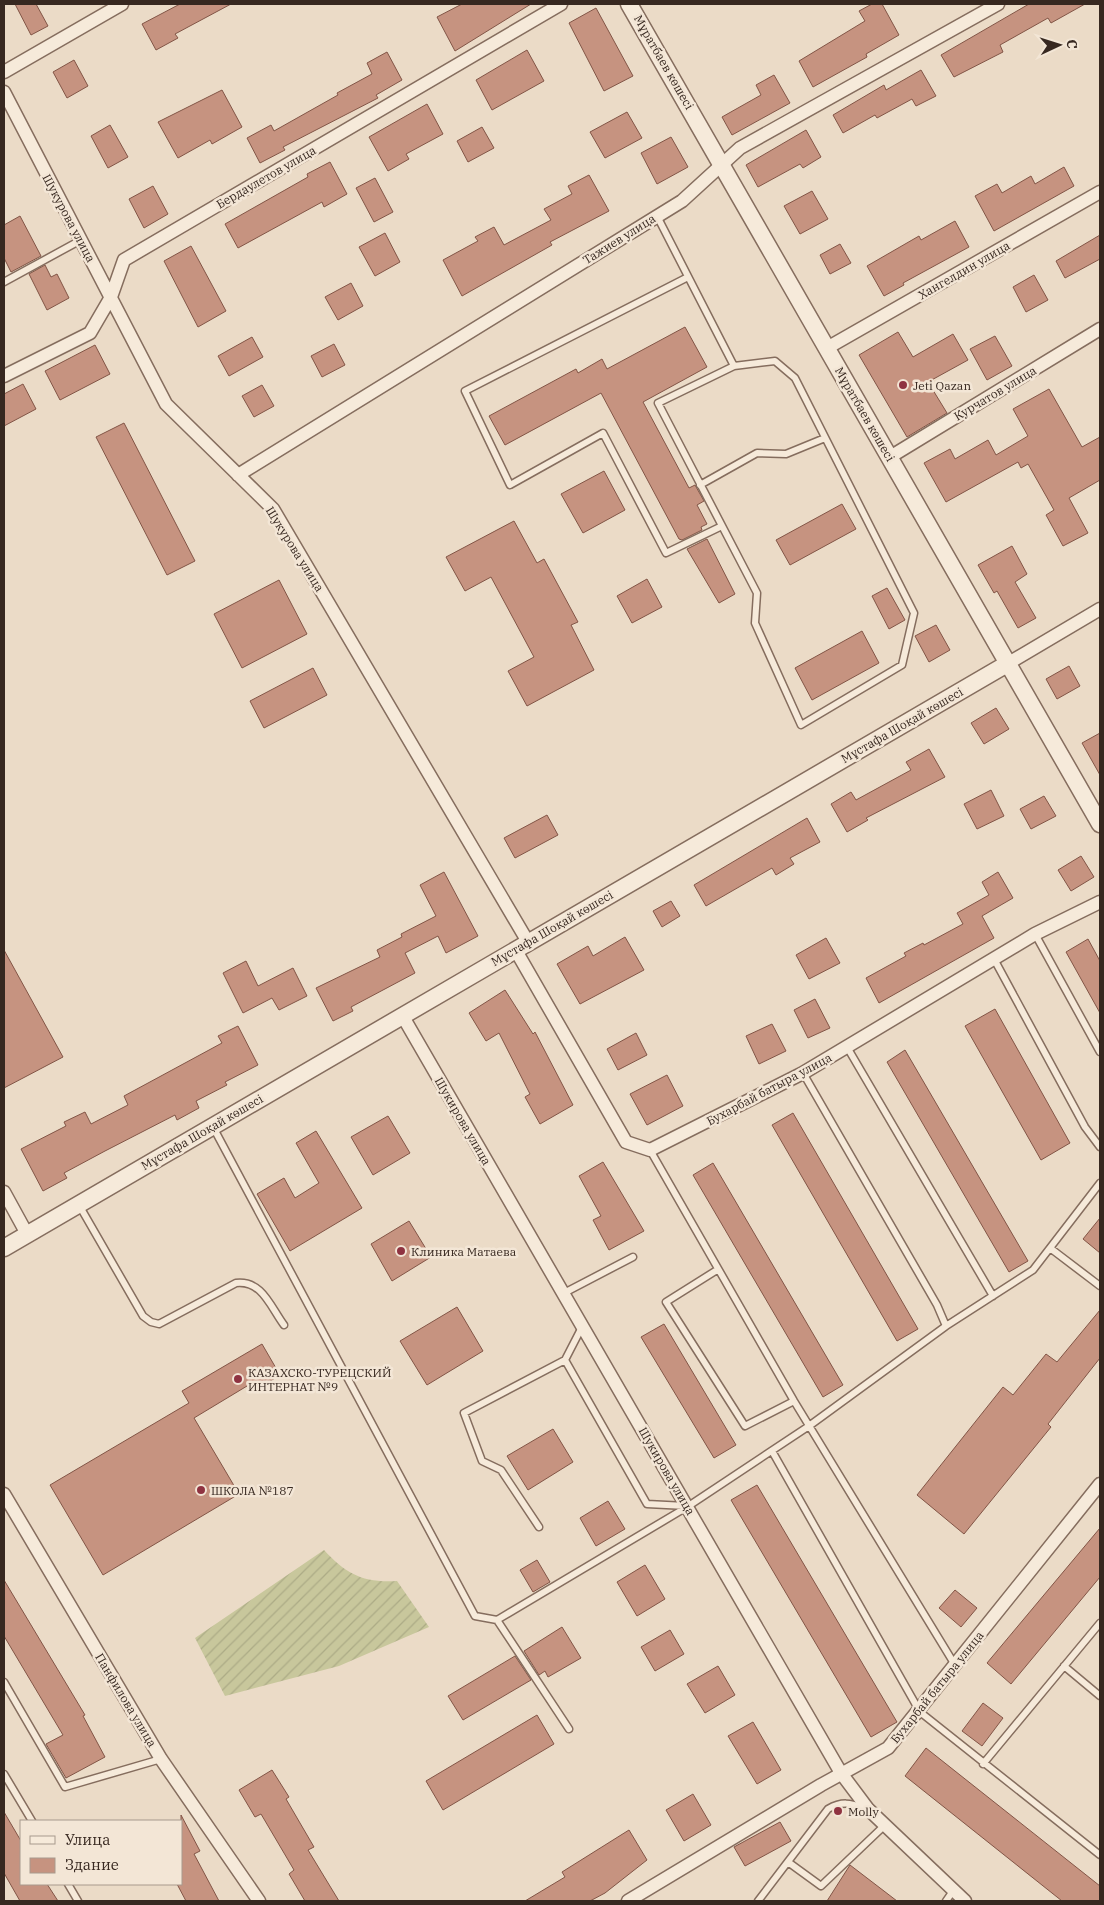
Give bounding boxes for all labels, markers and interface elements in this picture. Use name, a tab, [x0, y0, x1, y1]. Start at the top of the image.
street label: Мұратбаев көшесі	[631, 12, 697, 112]
north arrow	[1034, 20, 1084, 70]
text: С	[1063, 39, 1081, 49]
street label: Бердаулетов улица	[214, 142, 319, 212]
street label: Шукурова улица	[39, 171, 99, 265]
street label: Тажиев улица	[580, 210, 658, 267]
street label: Хангелдин улица	[915, 237, 1013, 302]
street label: Курчатов улица	[951, 362, 1039, 423]
street label: Мұратбаев көшесі	[832, 364, 898, 464]
place label: Jeti Qazan	[913, 378, 971, 393]
marker: Jeti Qazan	[897, 379, 909, 391]
street label: Шукурова улица	[263, 504, 328, 595]
street label: Мұстафа Шоқай көшесі	[838, 684, 966, 766]
street label: Мұстафа Шоқай көшесі	[488, 887, 616, 969]
street label: Бухарбай батыра улица	[704, 1049, 835, 1128]
street label: Шукирова улица	[432, 1074, 495, 1168]
street label: Мұстафа Шоқай көшесі	[138, 1091, 266, 1173]
place label: Клиника Матаева	[411, 1244, 517, 1259]
marker: Клиника Матаева	[395, 1245, 407, 1257]
place label: КАЗАХСКО-ТУРЕЦСКИЙ ИНТЕРНАТ №9	[248, 1365, 391, 1394]
marker: КАЗАХСКО-ТУРЕЦСКИЙ ИНТЕРНАТ №9	[232, 1373, 244, 1385]
street label: Шукирова улица	[636, 1424, 699, 1518]
place label: ШКОЛА №187	[211, 1483, 294, 1498]
marker: ШКОЛА №187	[195, 1484, 207, 1496]
street label: Бухарбай батыра улица	[887, 1628, 987, 1746]
street label: Панфилова улица	[92, 1650, 160, 1750]
place label: Molly	[848, 1804, 879, 1819]
marker: Molly	[832, 1805, 844, 1817]
legend	[20, 1820, 182, 1885]
text: Улица	[65, 1830, 110, 1849]
text: Здание	[65, 1855, 119, 1874]

